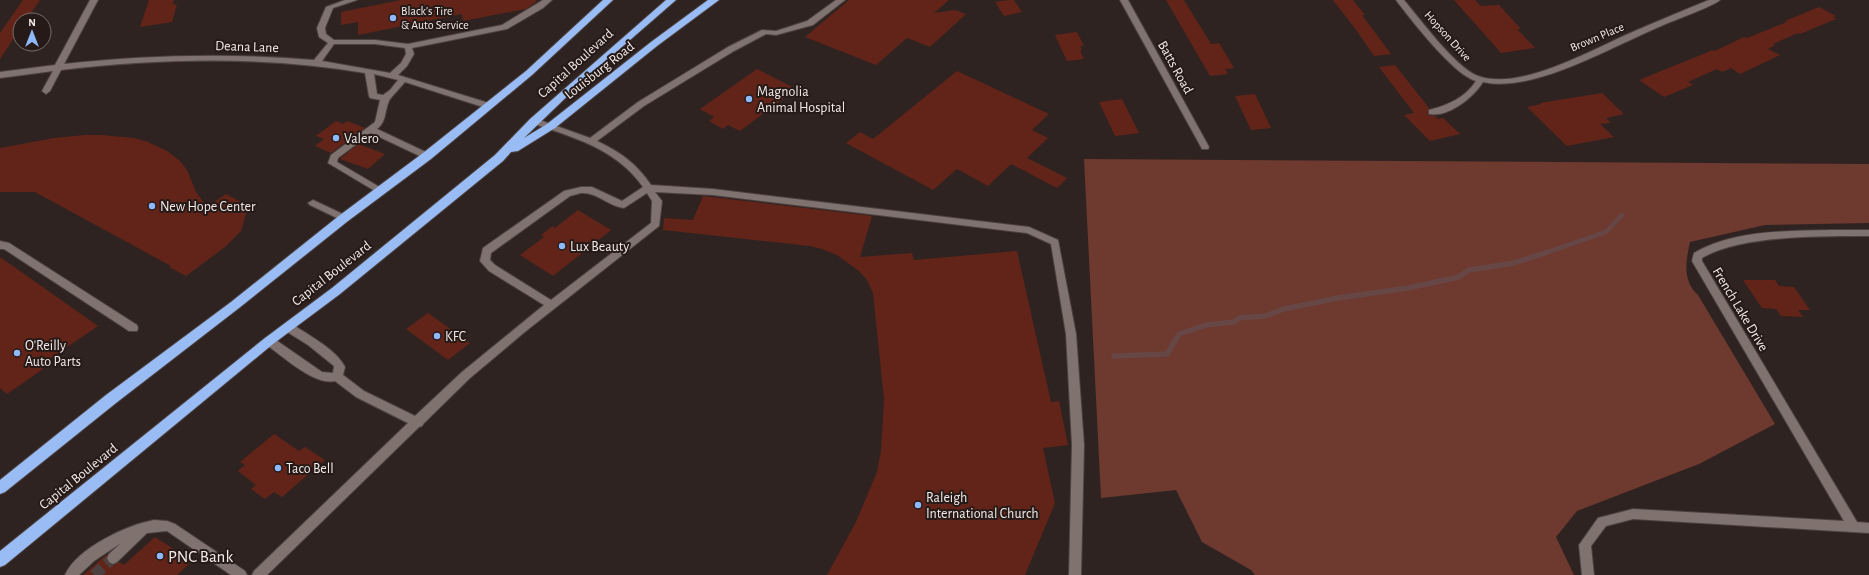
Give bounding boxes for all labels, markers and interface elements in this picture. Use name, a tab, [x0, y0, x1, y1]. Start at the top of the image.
place label: Black’s Tire & Auto Service	[401, 5, 469, 31]
street label: Hopson Drive	[1422, 8, 1474, 64]
north arrow	[12, 12, 52, 52]
marker: Black’s Tire & Auto Service	[388, 13, 398, 23]
text: N	[28, 17, 36, 28]
street label: Brown Place	[1568, 20, 1626, 54]
street label: Capital Boulevard	[535, 26, 616, 101]
street label: Deana Lane	[215, 39, 279, 55]
street label: Louisburg Road	[562, 39, 637, 102]
street label: Batts Road	[1155, 39, 1195, 96]
place label: Magnolia Animal Hospital	[757, 85, 845, 115]
marker: Magnolia Animal Hospital	[744, 94, 754, 104]
place label: Valero	[344, 132, 379, 146]
marker: Valero	[331, 133, 341, 143]
place label: New Hope Center	[160, 200, 256, 214]
marker: New Hope Center	[147, 201, 157, 211]
street label: Capital Boulevard	[289, 239, 374, 309]
place label: Lux Beauty	[570, 240, 629, 254]
marker: Lux Beauty	[557, 241, 567, 251]
street label: French Lake Drive	[1710, 265, 1771, 354]
place label: KFC	[445, 330, 466, 344]
marker: KFC	[432, 331, 442, 341]
place label: O'Reilly Auto Parts	[25, 339, 81, 369]
marker: O'Reilly Auto Parts	[12, 348, 22, 358]
street label: Capital Boulevard	[37, 441, 120, 512]
place label: Taco Bell	[286, 462, 334, 476]
marker: Taco Bell	[273, 463, 283, 473]
place label: Raleigh International Church	[926, 491, 1039, 521]
marker: Raleigh International Church	[913, 500, 923, 510]
place label: PNC Bank	[168, 548, 233, 565]
marker: PNC Bank	[155, 551, 165, 561]

